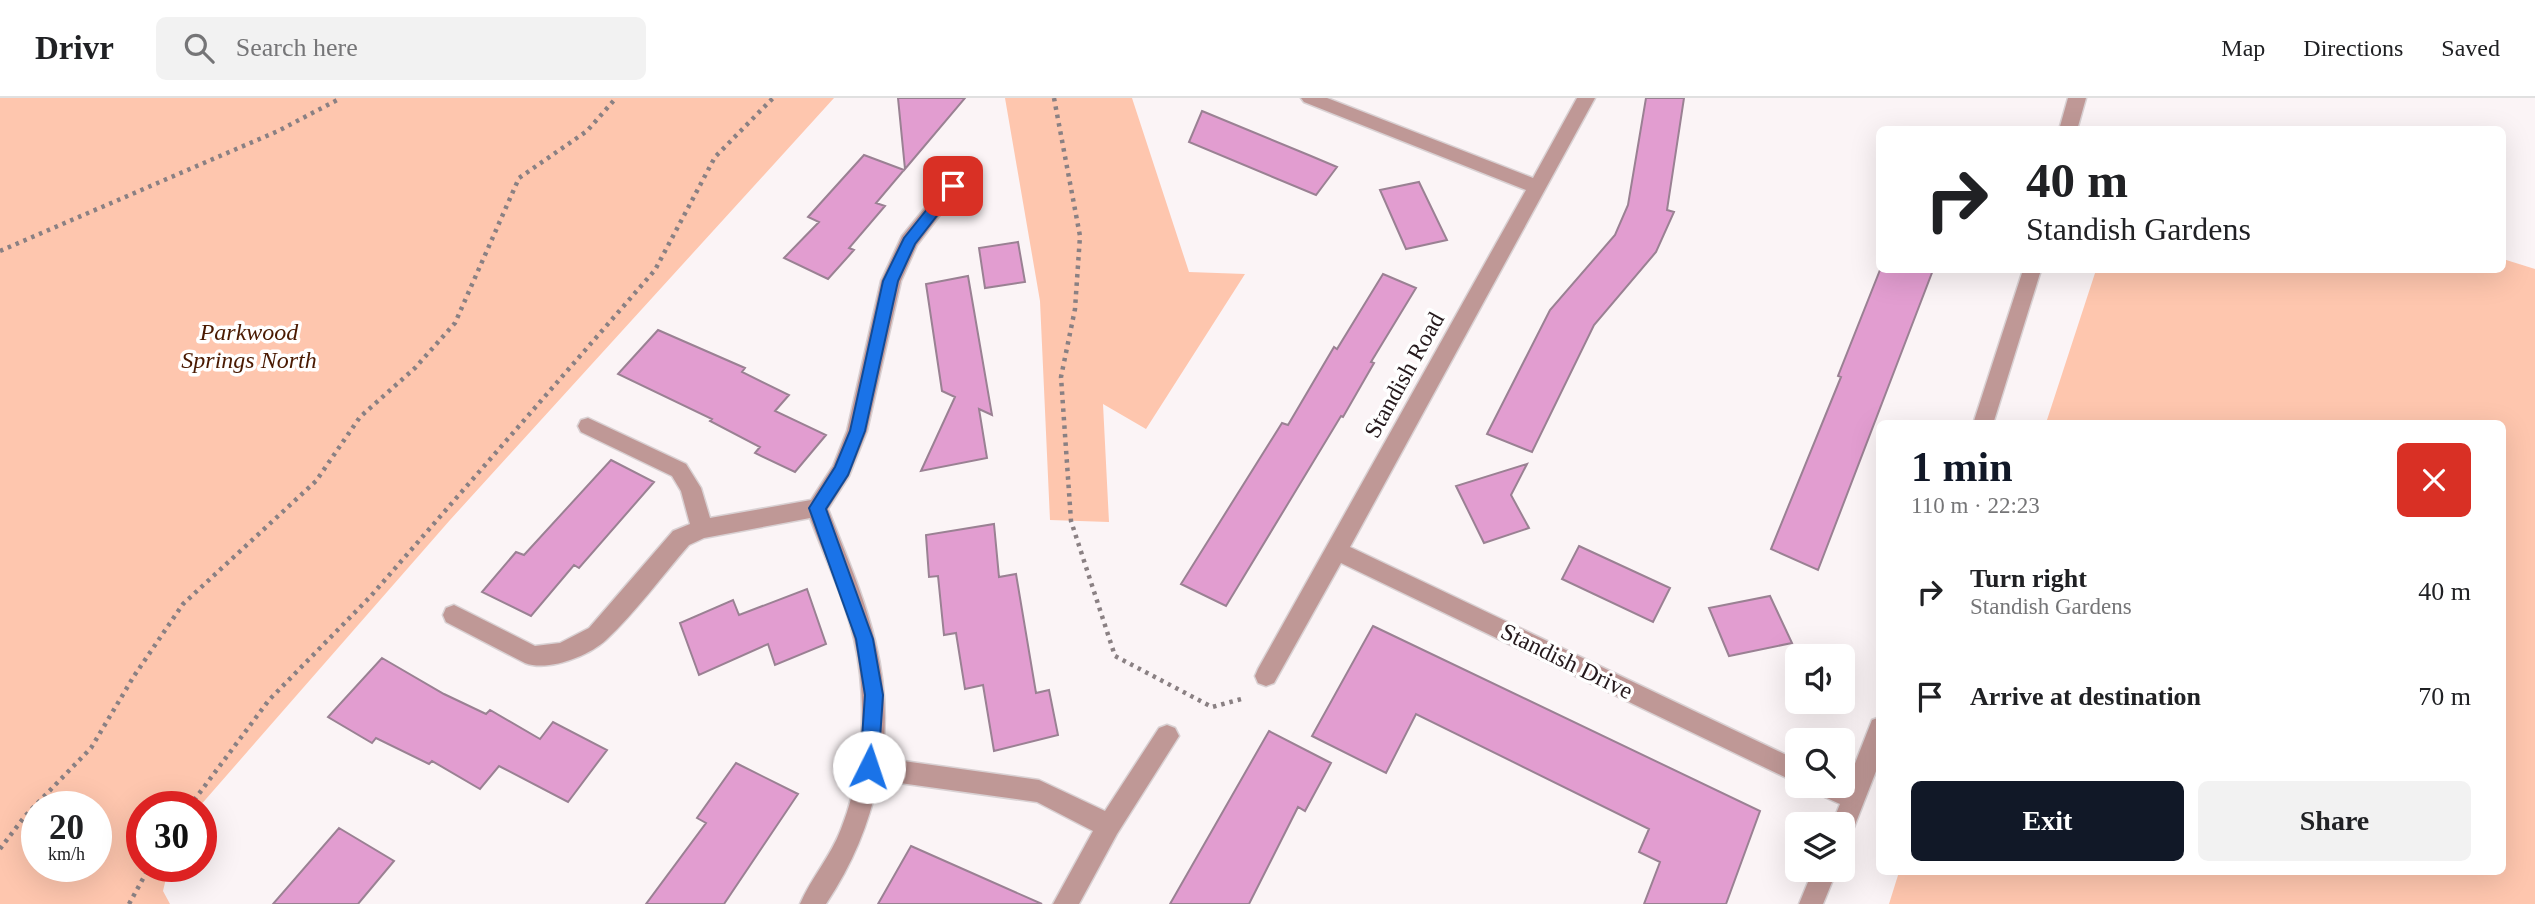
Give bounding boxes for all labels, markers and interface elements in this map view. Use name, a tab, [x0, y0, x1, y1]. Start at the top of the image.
search box	[156, 17, 646, 80]
icon: search	[180, 29, 218, 67]
text: Drivr	[35, 30, 114, 66]
text: Search here	[236, 33, 358, 62]
text: Map	[2221, 35, 2265, 61]
text: Directions	[2303, 35, 2403, 61]
text: Saved	[2441, 35, 2500, 61]
text: 40 m	[2026, 153, 2128, 208]
icon: right	[1911, 154, 2002, 245]
pin	[923, 156, 983, 216]
icon: arrive	[934, 167, 972, 205]
text: Standish Gardens	[2026, 211, 2251, 247]
street label: Standish Road	[1359, 308, 1449, 442]
park label: Parkwood Springs North	[181, 319, 317, 373]
button: close	[2397, 443, 2471, 517]
text: 1 min	[1911, 444, 2013, 490]
text: 110 m · 22:23	[1911, 493, 2040, 518]
text: Turn right	[1970, 564, 2087, 593]
icon: right	[1911, 573, 1949, 611]
text: 40 m	[2418, 577, 2471, 606]
text: Standish Gardens	[1970, 594, 2132, 619]
street label: Standish Drive	[1497, 618, 1637, 704]
map controls	[1785, 644, 1855, 882]
button: sound	[1785, 644, 1855, 714]
icon: arrive	[1911, 678, 1949, 716]
text: Arrive at destination	[1970, 682, 2201, 711]
text: 70 m	[2418, 682, 2471, 711]
button: search	[1785, 728, 1855, 798]
position arrow	[832, 730, 906, 804]
button: Exit	[1911, 781, 2184, 861]
button: Share	[2198, 781, 2471, 861]
speed limit sign: 30	[126, 791, 217, 882]
text: 20	[49, 808, 84, 847]
button: layers	[1785, 812, 1855, 882]
text: km/h	[48, 844, 85, 864]

